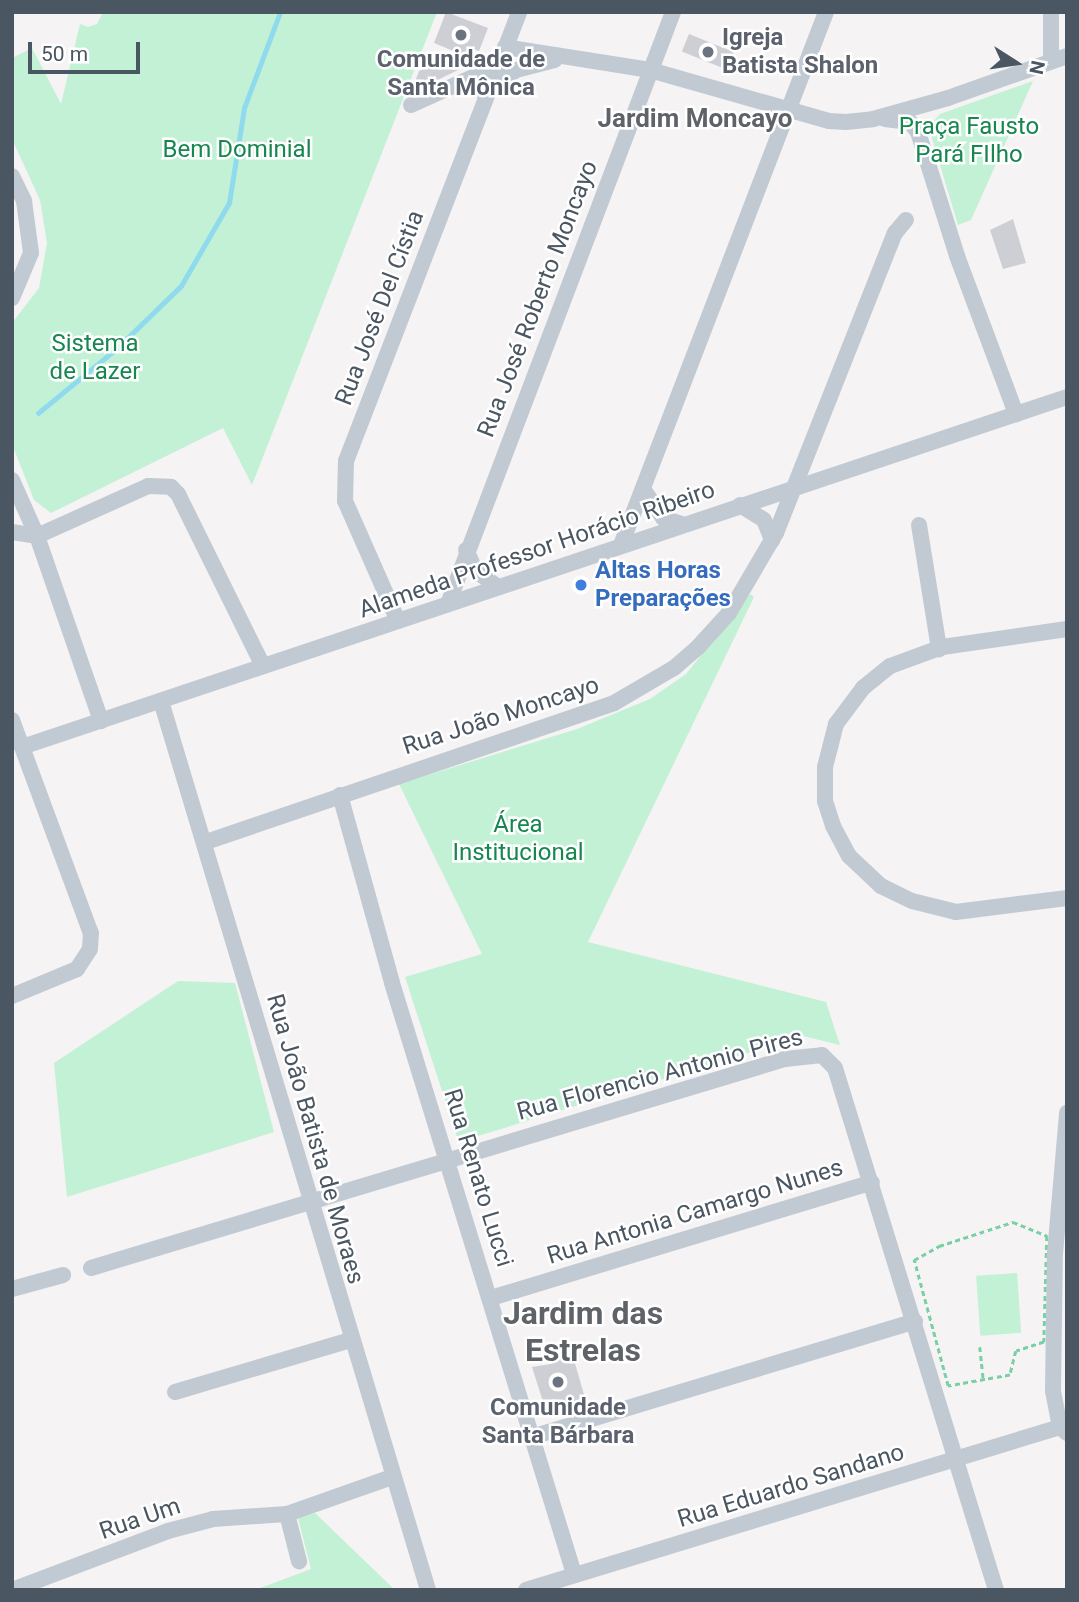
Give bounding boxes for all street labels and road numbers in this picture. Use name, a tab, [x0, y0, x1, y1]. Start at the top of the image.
street label: Rua José Roberto Moncayo	[472, 157, 604, 441]
street label: Rua José Del Cístia	[330, 207, 430, 409]
street label: Alameda Professor Horácio Ribeiro	[355, 475, 719, 625]
street label: Rua João Moncayo	[399, 671, 603, 761]
street label: Rua João Batista de Moraes	[260, 991, 370, 1287]
street label: Rua Florencio Antonio Pires	[514, 1023, 806, 1127]
street label: Rua Renato Lucci	[437, 1085, 519, 1271]
street label: Rua Antonia Camargo Nunes	[544, 1153, 846, 1271]
street label: Rua Eduardo Sandano	[674, 1438, 908, 1534]
street label: Rua Um	[96, 1492, 184, 1546]

